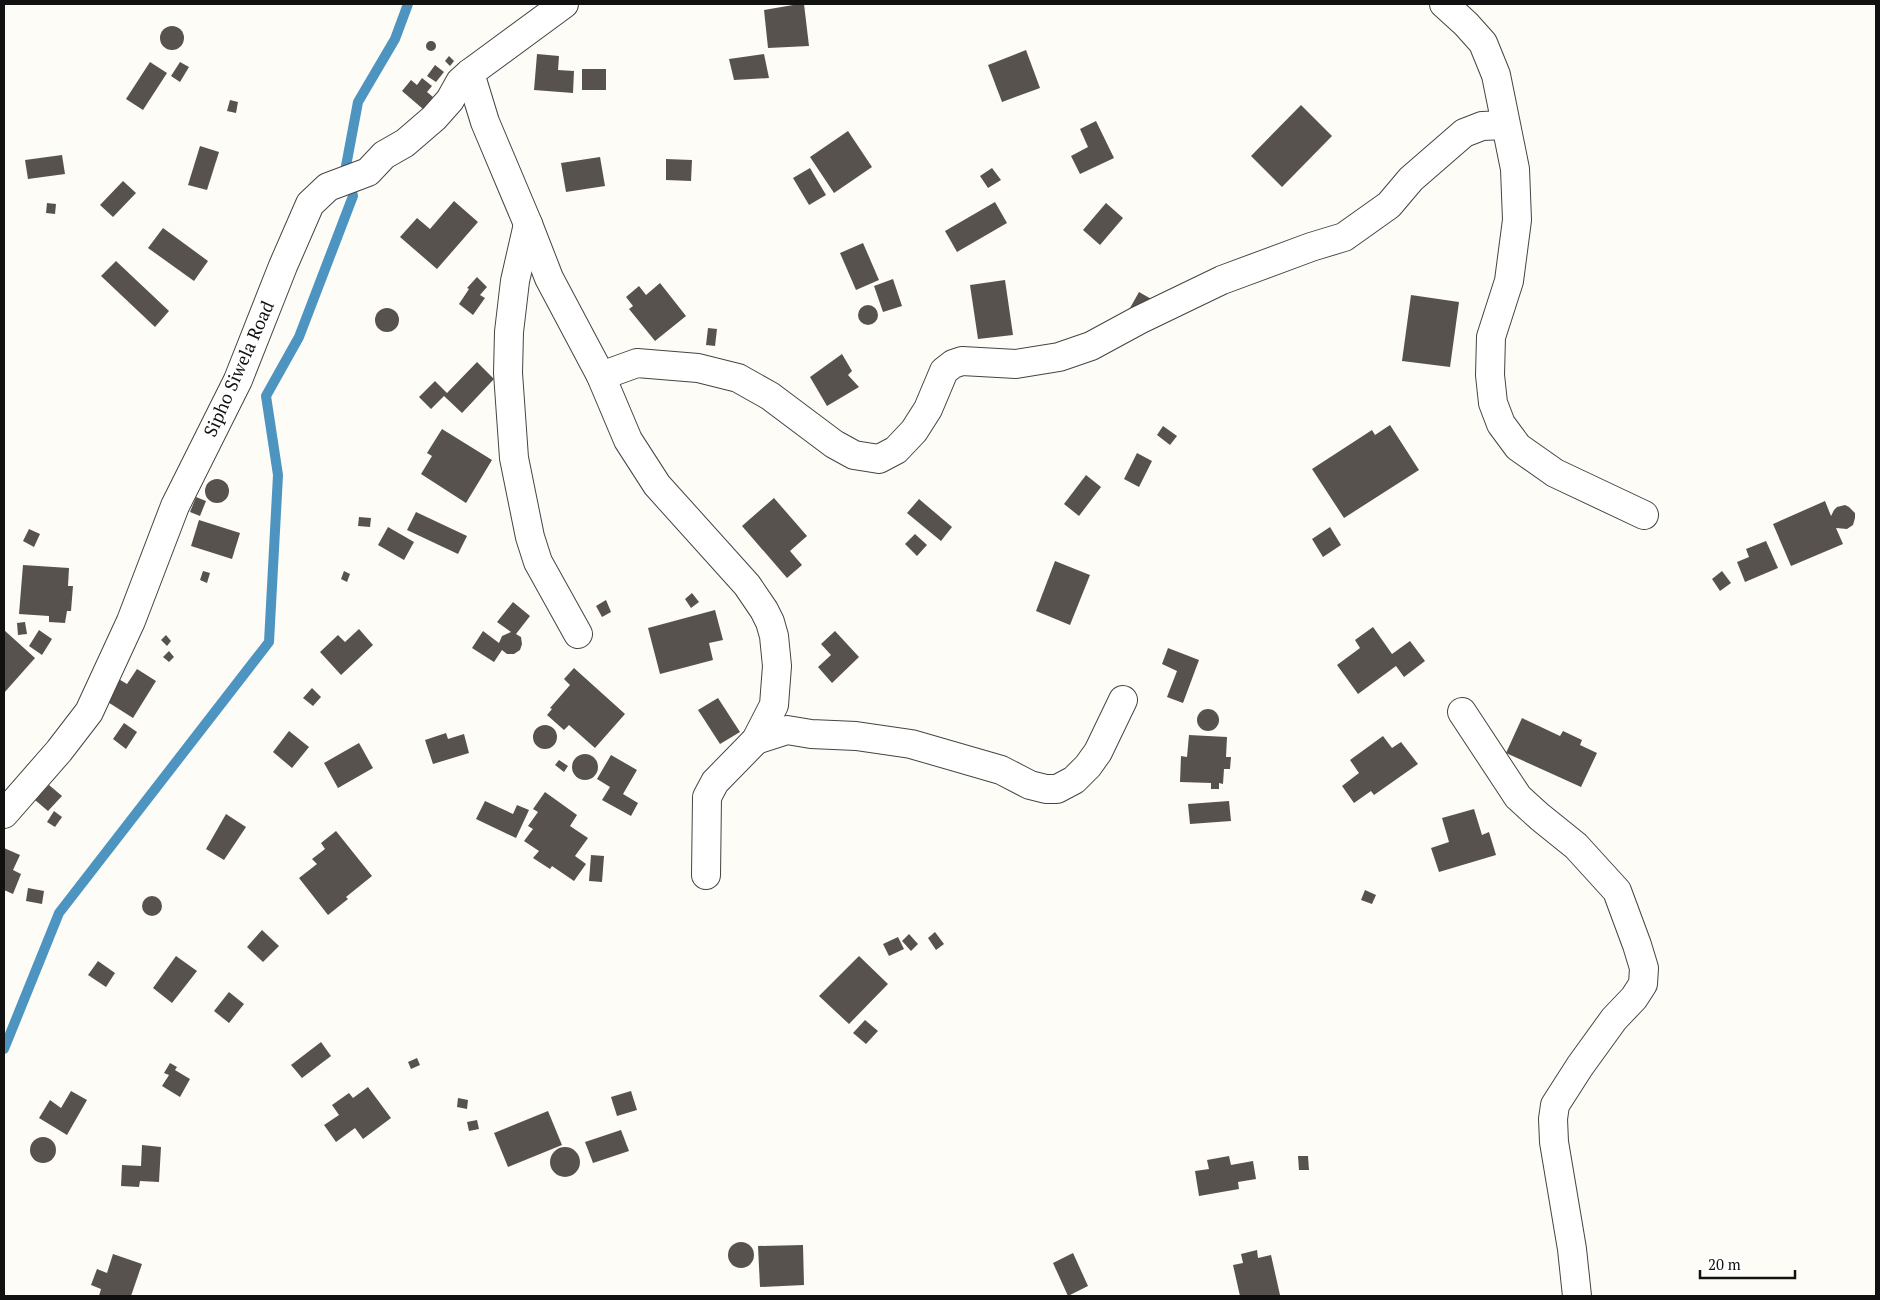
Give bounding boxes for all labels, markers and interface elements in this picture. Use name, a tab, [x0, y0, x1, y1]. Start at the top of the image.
street label: Sipho Siwela Road	[197, 297, 279, 440]
scale bar	[1700, 1248, 1795, 1280]
text: 20 m	[1708, 1254, 1741, 1274]

